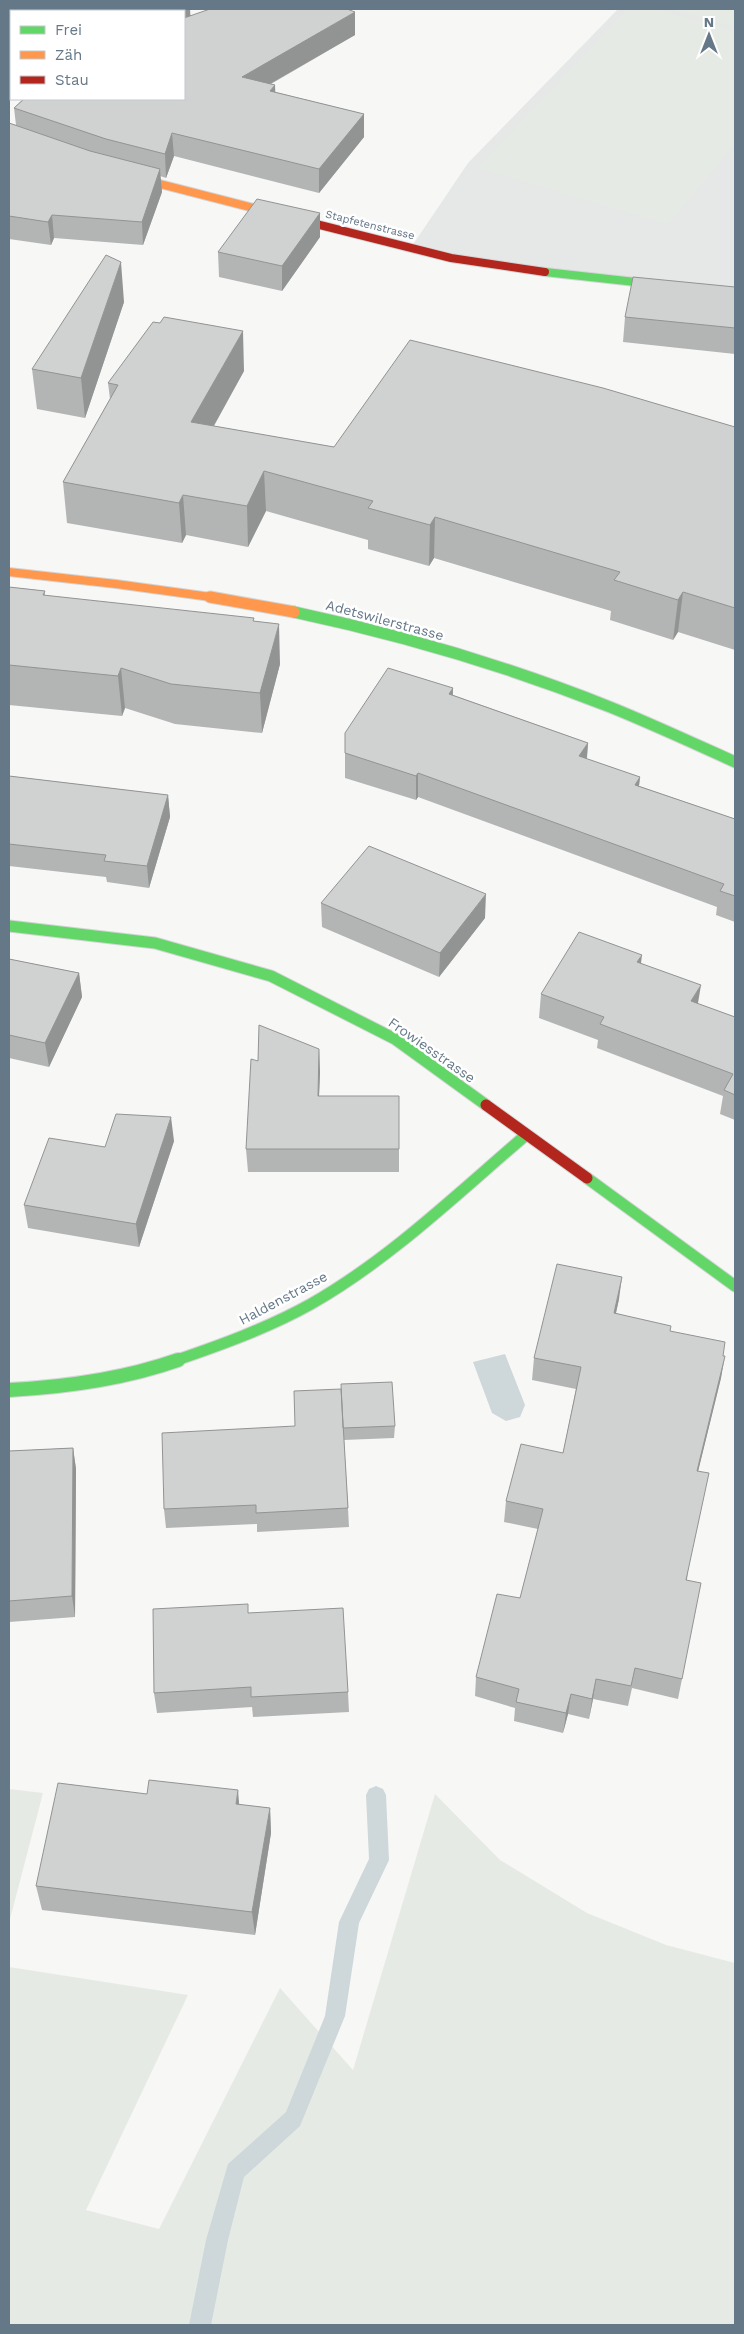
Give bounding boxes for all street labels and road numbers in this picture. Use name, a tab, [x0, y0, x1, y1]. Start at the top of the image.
street label: Stapfetenstrasse	[324, 208, 416, 242]
street label: Adetswilerstrasse	[324, 597, 446, 643]
street label: Frowiesstrasse	[386, 1014, 478, 1086]
street label: Haldenstrasse	[236, 1268, 330, 1328]

